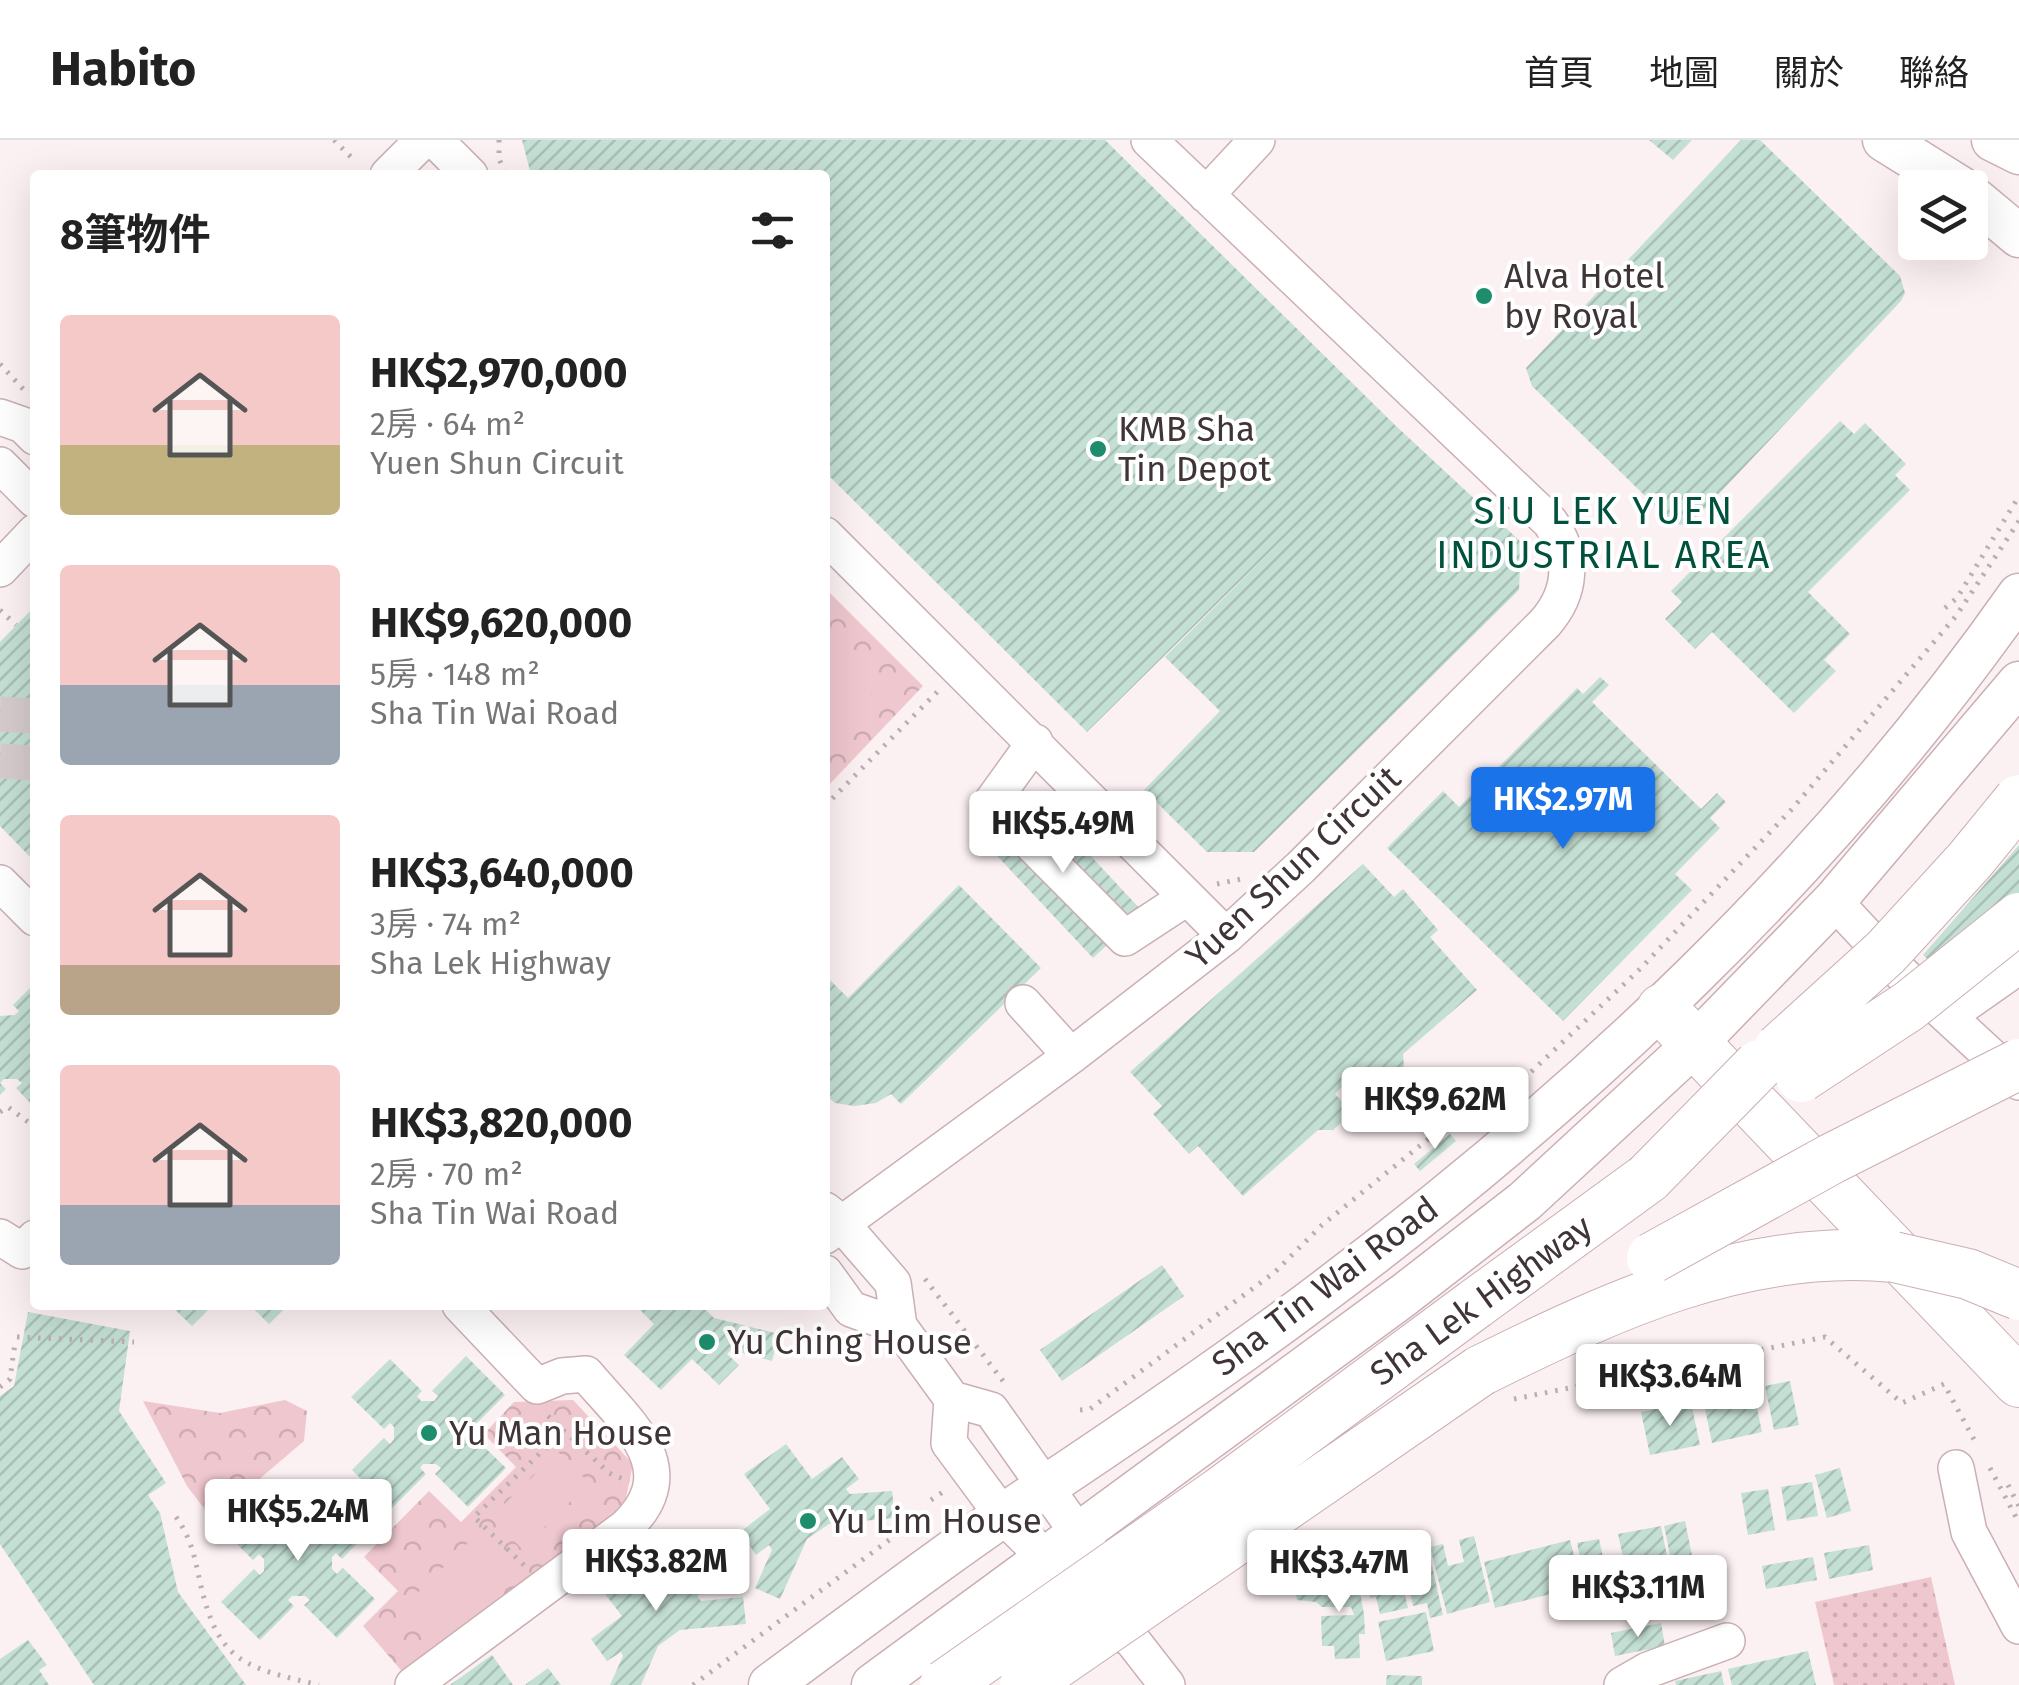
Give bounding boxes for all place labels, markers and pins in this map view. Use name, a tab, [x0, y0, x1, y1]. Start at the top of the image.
place label: Alva Hotel by Royal	[1504, 255, 1665, 337]
marker: Alva Hotel by Royal	[1473, 285, 1495, 307]
place label: KMB Sha Tin Depot	[1118, 408, 1272, 490]
marker: KMB Sha Tin Depot	[1087, 438, 1109, 460]
pin: HK$2.97M	[1460, 767, 1666, 852]
pin: HK$5.49M	[960, 791, 1166, 876]
pin: HK$9.62M	[1332, 1067, 1538, 1152]
place label: Yu Ching House	[727, 1321, 972, 1363]
marker: Yu Ching House	[696, 1331, 718, 1353]
pin: HK$3.64M	[1567, 1344, 1773, 1429]
place label: Yu Man House	[449, 1412, 672, 1454]
marker: Yu Man House	[418, 1422, 440, 1444]
pin: HK$5.24M	[195, 1479, 401, 1564]
place label: Yu Lim House	[828, 1500, 1042, 1542]
marker: Yu Lim House	[797, 1510, 819, 1532]
pin: HK$3.82M	[553, 1529, 759, 1614]
pin: HK$3.47M	[1236, 1530, 1442, 1615]
pin: HK$3.11M	[1535, 1555, 1741, 1640]

